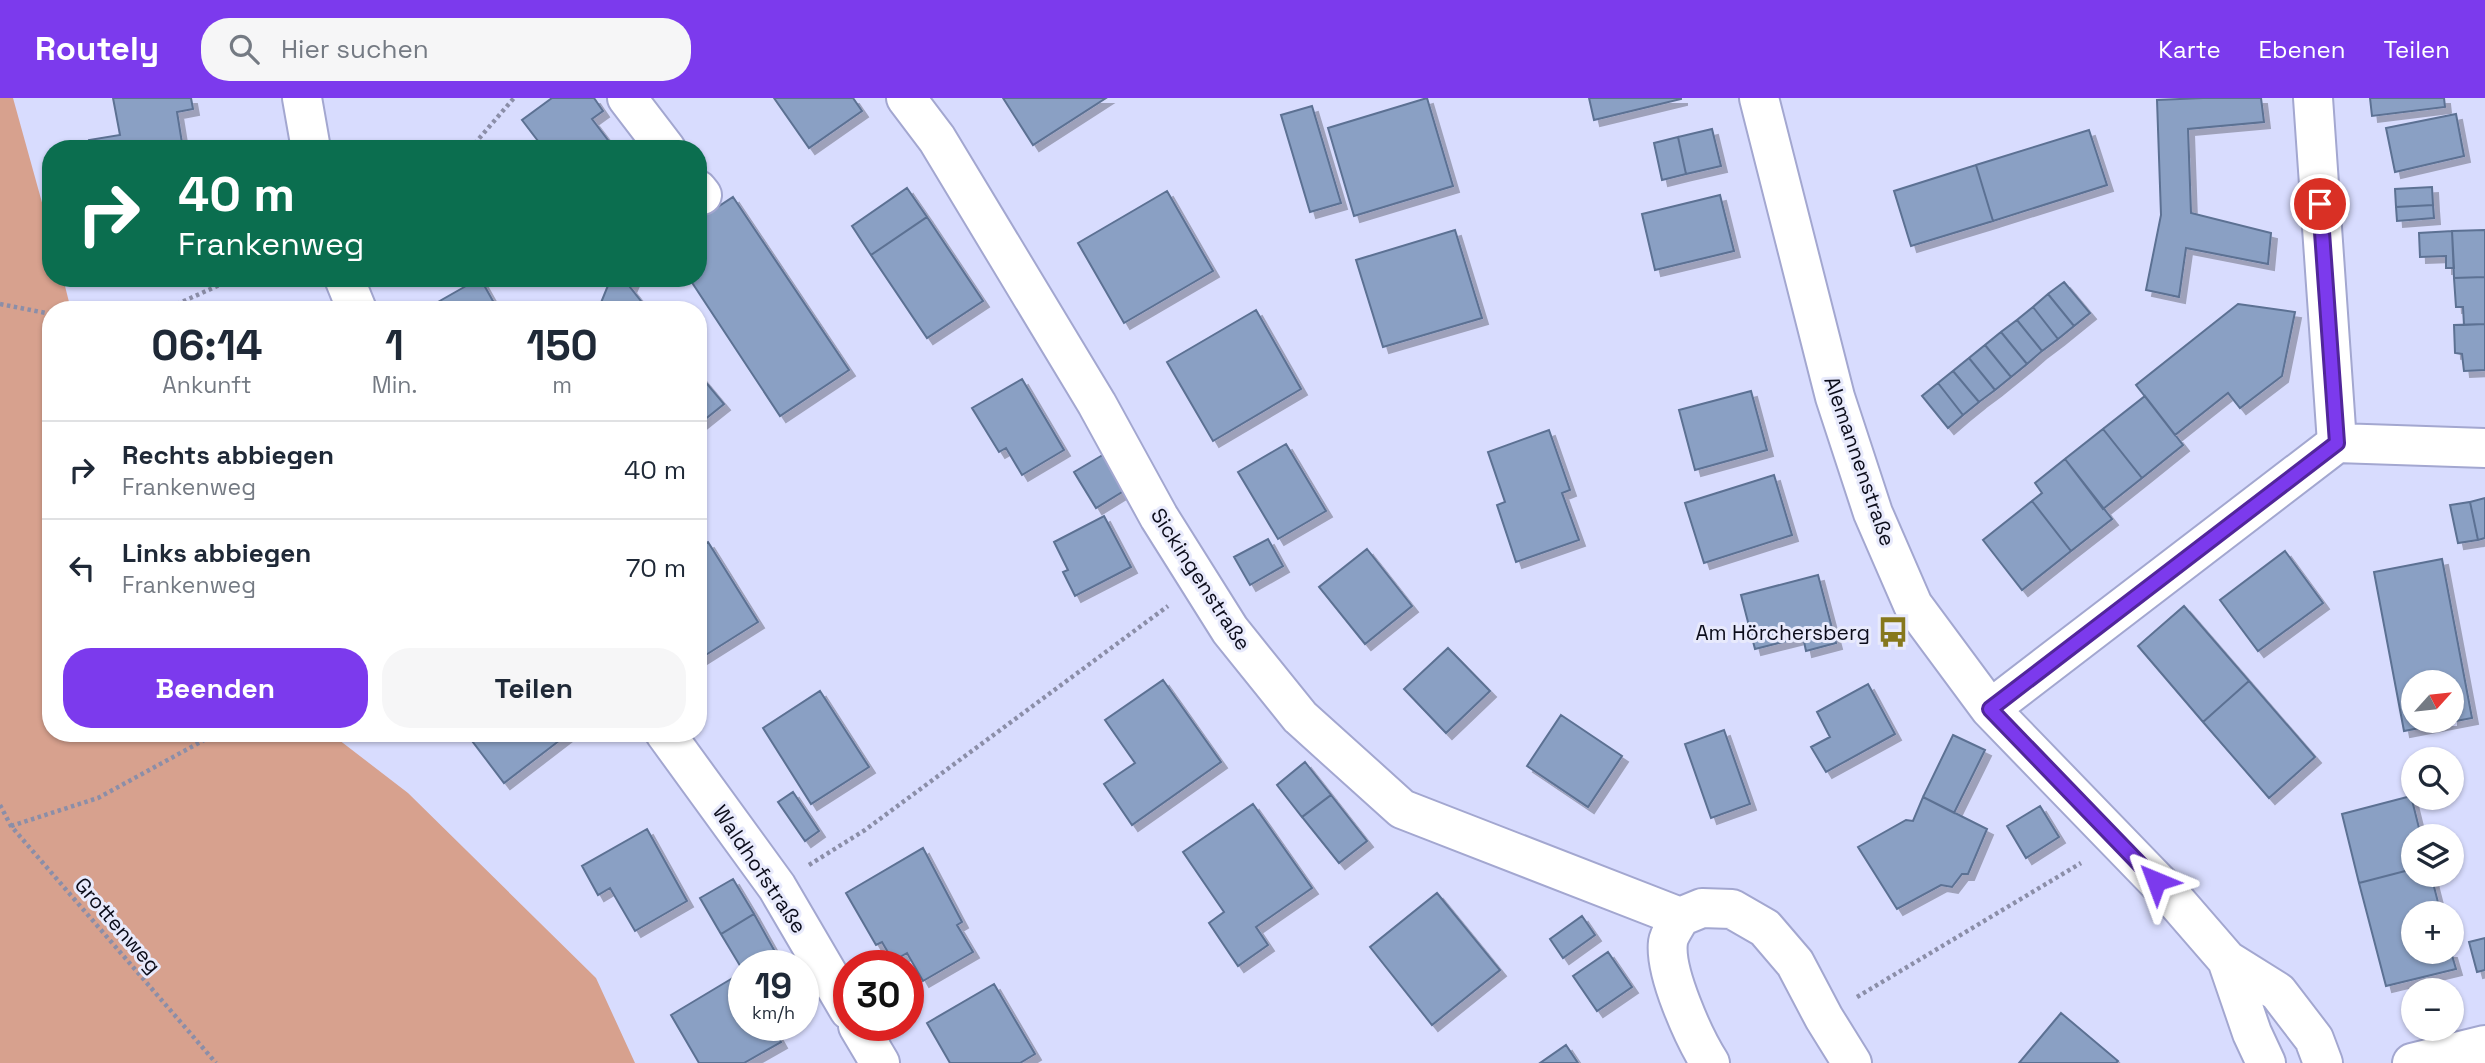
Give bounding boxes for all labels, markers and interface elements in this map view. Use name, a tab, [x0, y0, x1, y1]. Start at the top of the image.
search box	[201, 18, 691, 81]
text: Routely	[35, 28, 159, 70]
icon: search	[225, 30, 263, 68]
text: Hier suchen	[281, 32, 429, 66]
text: Karte	[2158, 34, 2221, 65]
text: Ebenen	[2259, 34, 2345, 65]
text: Teilen	[2383, 34, 2450, 65]
text: 40 m	[178, 163, 295, 225]
icon: right	[63, 168, 154, 259]
pin	[2290, 174, 2350, 234]
icon: arrive	[2301, 185, 2339, 223]
text: Frankenweg	[178, 224, 364, 264]
text: 06:14	[151, 319, 263, 372]
text: 1	[385, 319, 404, 372]
text: 150	[526, 319, 598, 372]
text: Ankunft	[162, 370, 251, 400]
text: Min.	[372, 370, 417, 400]
text: m	[552, 370, 572, 400]
street label: Alemannenstraße	[1818, 373, 1902, 549]
text: Rechts abbiegen	[122, 438, 334, 472]
icon: right	[63, 451, 101, 489]
text: 40 m	[624, 453, 686, 487]
text: Frankenweg	[122, 472, 256, 502]
street label: Sickingenstraße	[1145, 503, 1257, 655]
text: Links abbiegen	[122, 536, 311, 570]
icon: left	[63, 549, 101, 587]
text: 70 m	[626, 551, 686, 585]
text: Frankenweg	[122, 570, 256, 600]
bus stop icon: Am Hörchersberg	[1876, 615, 1910, 649]
place label: Am Hörchersberg	[1695, 619, 1870, 646]
button: Beenden	[63, 648, 368, 728]
button: Teilen	[382, 648, 686, 728]
north arrow	[2401, 670, 2464, 733]
map controls	[2401, 670, 2464, 1041]
button: search	[2401, 747, 2464, 810]
street label: Waldhofstraße	[707, 800, 813, 938]
button: layers	[2401, 824, 2464, 887]
position arrow	[2119, 844, 2193, 918]
street label: Grottenweg	[69, 871, 167, 979]
button: +	[2401, 901, 2464, 964]
speed limit sign: 30	[833, 950, 924, 1041]
text: 19	[755, 964, 792, 1008]
button: −	[2401, 978, 2464, 1041]
text: km/h	[752, 1001, 795, 1024]

